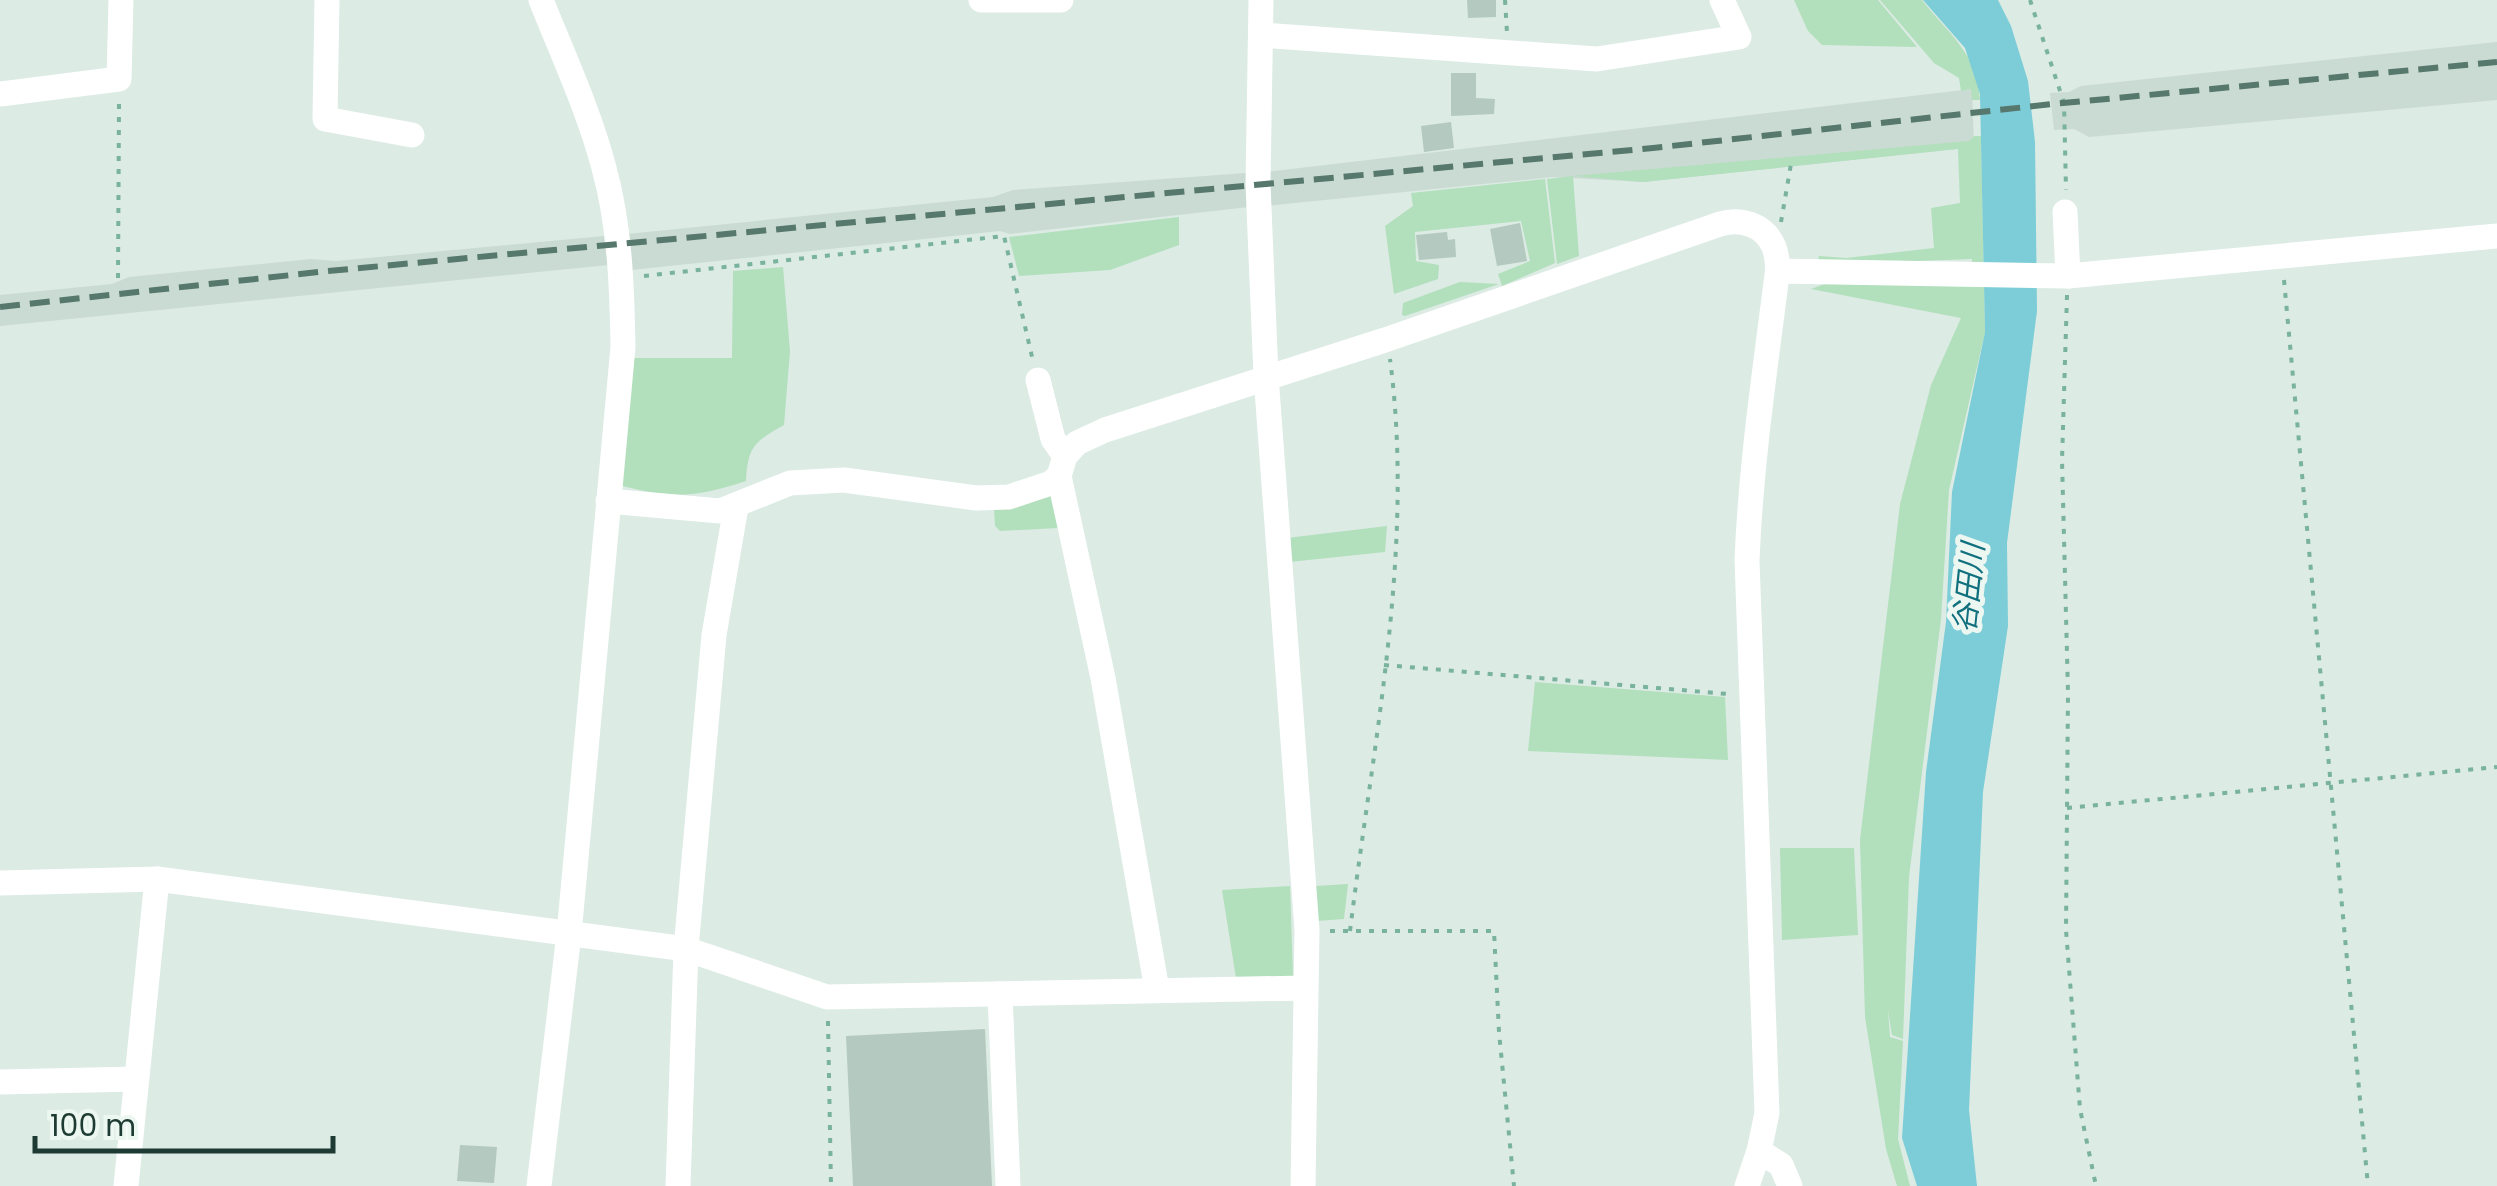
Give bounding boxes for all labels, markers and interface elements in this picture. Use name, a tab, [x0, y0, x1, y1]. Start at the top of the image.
water label: 谷田川	[1942, 538, 1995, 635]
scale bar	[35, 1091, 332, 1153]
text: 100 m	[50, 1104, 136, 1147]

